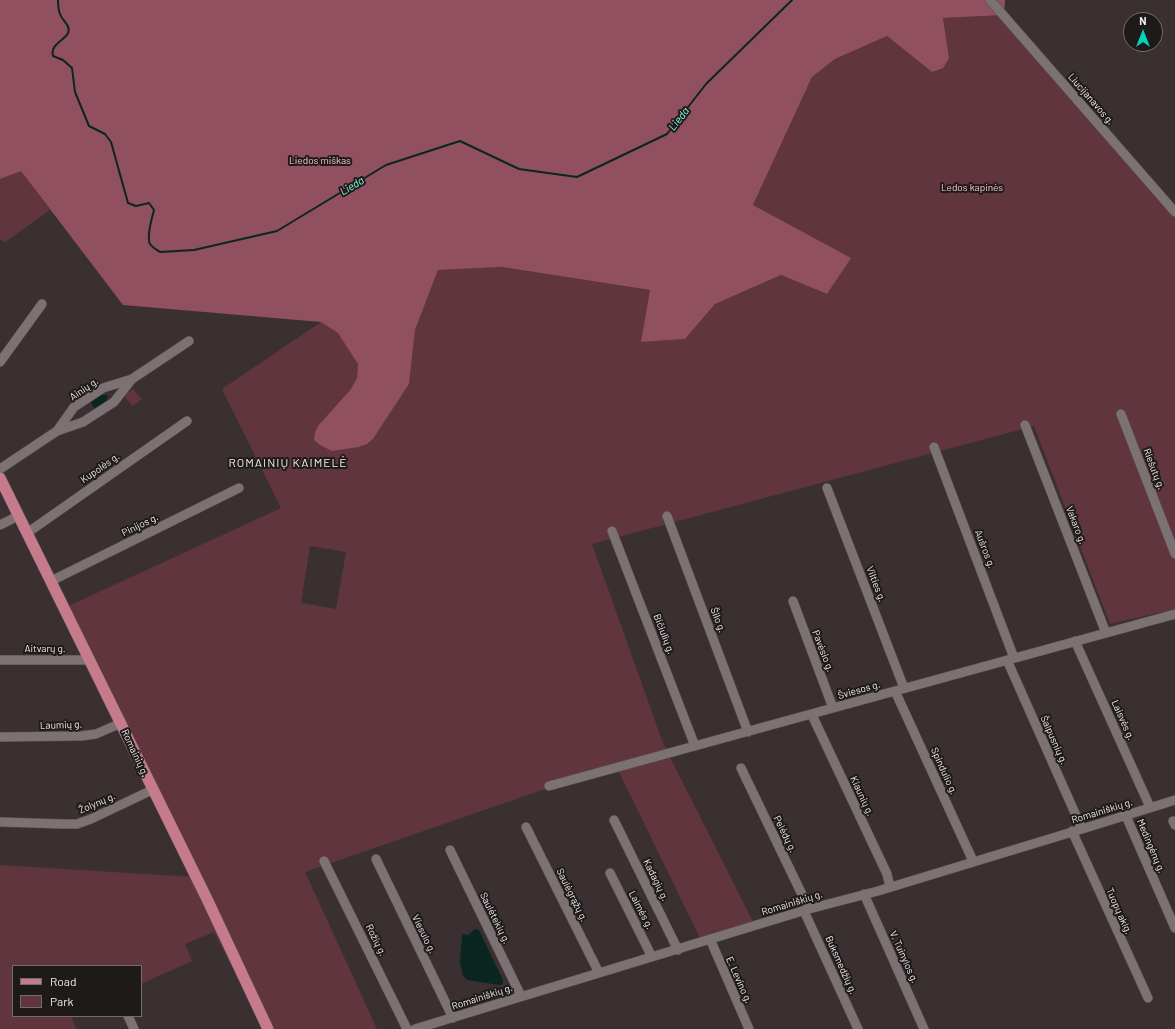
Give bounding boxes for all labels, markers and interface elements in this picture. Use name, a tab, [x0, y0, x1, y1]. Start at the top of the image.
north arrow	[1123, 12, 1163, 52]
text: N	[1139, 14, 1147, 27]
street label: Liucijanavos g.	[1065, 71, 1117, 127]
water label: Lieda	[666, 105, 692, 133]
park label: Liedos miškas	[289, 155, 351, 167]
water label: Lieda	[337, 174, 367, 198]
park label: Ledos kapinės	[941, 182, 1003, 194]
street label: Ainių g.	[67, 375, 101, 403]
street label: Riešutų g.	[1141, 447, 1167, 491]
street label: Kupolės g.	[78, 450, 122, 486]
district label: ROMAINIŲ KAIMELĖ	[228, 456, 348, 470]
street label: Vakaro g.	[1063, 504, 1089, 546]
street label: Pinijos g.	[120, 511, 160, 539]
street label: Aušros g.	[972, 528, 998, 570]
street label: Vilties g.	[864, 565, 888, 603]
street label: Šilo g.	[708, 606, 728, 634]
street label: Bičiulių g.	[651, 612, 677, 656]
street label: Pavėsio g.	[810, 628, 836, 674]
street label: Aitvarų g.	[24, 643, 66, 655]
street label: Šviesos g.	[836, 678, 882, 702]
street label: Laisvės g.	[1109, 698, 1137, 742]
street label: Šalpusnių g.	[1038, 714, 1070, 766]
street label: Laumių g.	[40, 718, 82, 732]
street label: Romainių g.	[119, 727, 151, 779]
street label: Spindulio g.	[928, 746, 960, 796]
street label: Kiaunių g.	[848, 774, 876, 818]
street label: Žolynų g.	[77, 790, 117, 816]
street label: Romainiškių g.	[1070, 796, 1134, 826]
street label: Pelėdų g.	[771, 814, 799, 854]
street label: Medingėnų g.	[1134, 817, 1168, 875]
street label: Kadagių g.	[641, 857, 671, 903]
street label: Saulėgrąžų g.	[554, 866, 590, 924]
street label: Tuopų aklg.	[1103, 886, 1135, 936]
street label: Romainiškių g.	[760, 888, 824, 918]
street label: Laimės g.	[626, 889, 656, 931]
street label: Saulėtekių g.	[477, 890, 513, 946]
street label: Viesulo g.	[409, 913, 439, 955]
street label: Rožių g.	[363, 922, 389, 958]
street label: V. Tuinylos g.	[887, 929, 921, 985]
street label: Buksmedžių g.	[823, 934, 859, 996]
street label: E. Levino g.	[723, 955, 755, 1005]
legend	[12, 965, 142, 1017]
text: Road	[50, 974, 77, 988]
street label: Romainiškių g.	[450, 982, 514, 1012]
text: Park	[50, 994, 74, 1008]

